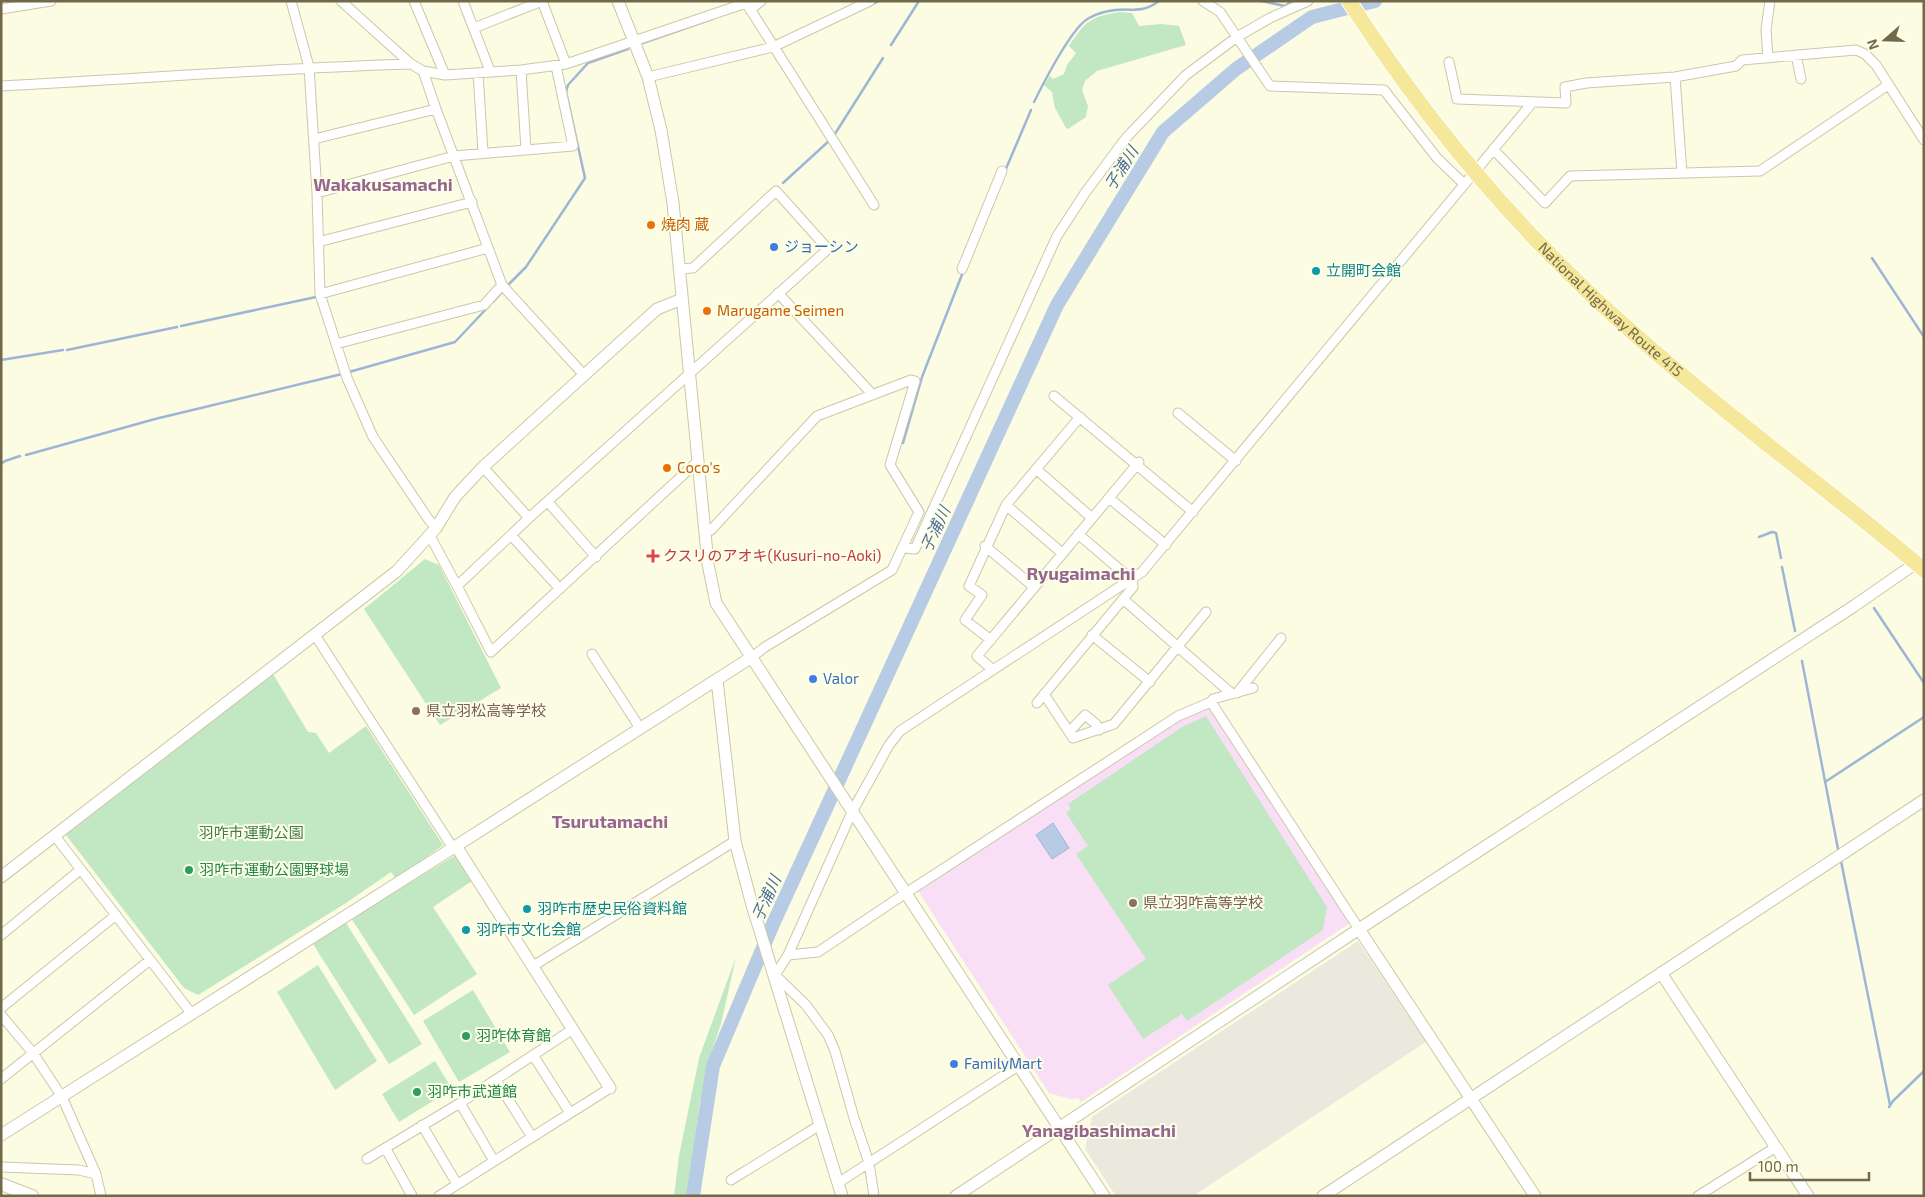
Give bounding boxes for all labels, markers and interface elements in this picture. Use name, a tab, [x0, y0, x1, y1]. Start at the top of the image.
north arrow	[1860, 15, 1910, 65]
text: N	[1863, 37, 1882, 52]
water label: 子浦川	[1100, 141, 1142, 193]
district label: Wakakusamachi	[313, 173, 453, 195]
place label: 焼肉 蔵	[661, 215, 709, 233]
marker: 焼肉 蔵	[645, 219, 657, 231]
place label: ジョーシン	[784, 237, 859, 255]
street label: National Highway Route 415	[1535, 238, 1687, 380]
marker: ジョーシン	[768, 241, 780, 253]
place label: 立開町会館	[1326, 261, 1401, 279]
marker: 立開町会館	[1310, 265, 1322, 277]
place label: Marugame Seimen	[717, 301, 844, 319]
marker: Marugame Seimen	[701, 305, 713, 317]
place label: Coco's	[677, 458, 720, 476]
marker: Coco's	[661, 462, 673, 474]
water label: 子浦川	[916, 501, 954, 555]
place label: クスリのアオキ(Kusuri-no-Aoki)	[663, 546, 882, 564]
marker: クスリのアオキ(Kusuri-no-Aoki)	[647, 550, 659, 562]
district label: Ryugaimachi	[1026, 562, 1136, 584]
place label: Valor	[823, 669, 859, 687]
marker: Valor	[807, 673, 819, 685]
place label: 県立羽松高等学校	[426, 701, 546, 719]
marker: 県立羽松高等学校	[410, 705, 422, 717]
district label: Tsurutamachi	[552, 810, 668, 832]
park label: 羽咋市運動公園	[198, 823, 304, 841]
place label: 羽咋市運動公園野球場	[199, 860, 349, 878]
marker: 羽咋市運動公園野球場	[183, 864, 195, 876]
water label: 子浦川	[747, 870, 785, 924]
place label: 県立羽咋高等学校	[1143, 893, 1263, 911]
marker: 県立羽咋高等学校	[1127, 897, 1139, 909]
place label: 羽咋市歴史民俗資料館	[537, 899, 687, 917]
marker: 羽咋市歴史民俗資料館	[521, 903, 533, 915]
place label: 羽咋市文化会館	[476, 920, 581, 938]
marker: 羽咋市文化会館	[460, 924, 472, 936]
place label: 羽咋体育館	[476, 1026, 551, 1044]
marker: 羽咋体育館	[460, 1030, 472, 1042]
place label: FamilyMart	[964, 1054, 1042, 1072]
marker: FamilyMart	[948, 1058, 960, 1070]
place label: 羽咋市武道館	[427, 1082, 517, 1100]
marker: 羽咋市武道館	[411, 1086, 423, 1098]
district label: Yanagibashimachi	[1022, 1119, 1176, 1141]
scale bar	[1750, 1150, 1869, 1182]
text: 100 m	[1758, 1157, 1799, 1175]

